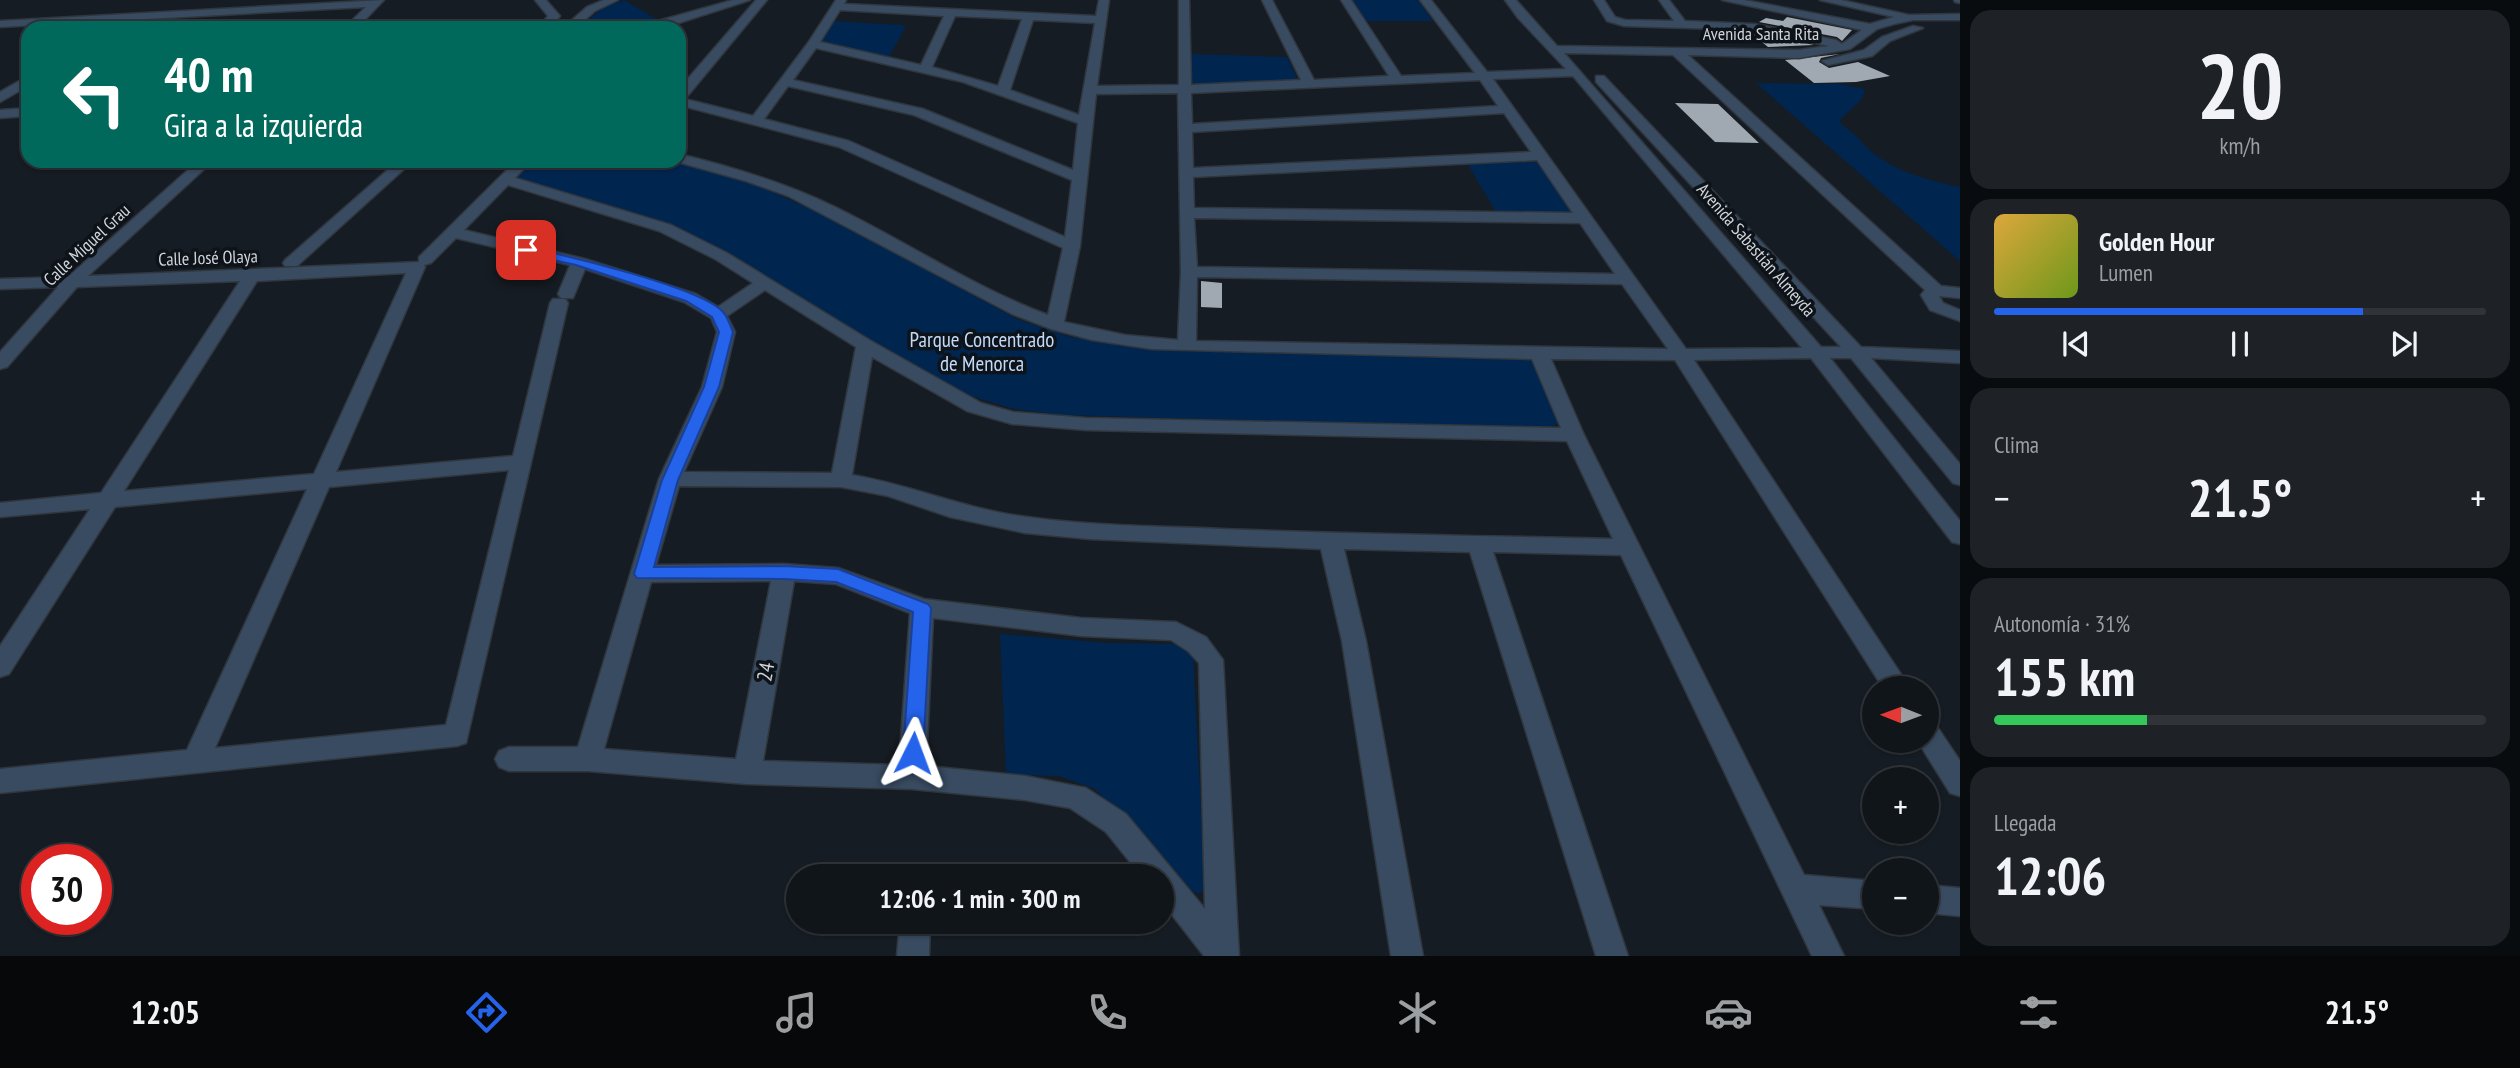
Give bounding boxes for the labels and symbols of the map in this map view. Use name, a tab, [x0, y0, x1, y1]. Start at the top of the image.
street label: Avenida Santa Rita	[1703, 22, 1819, 45]
street label: Avenida Sabastián Almeyda	[1692, 178, 1821, 321]
street label: Calle Miguel Grau	[39, 199, 135, 291]
pin	[496, 220, 556, 280]
street label: Calle José Olaya	[158, 244, 258, 271]
park label: Parque Concentrado de Menorca	[910, 326, 1054, 377]
street label: 24	[750, 660, 781, 684]
north arrow	[1862, 676, 1939, 752]
position arrow	[876, 716, 950, 790]
speed limit sign: 30	[21, 844, 112, 935]

